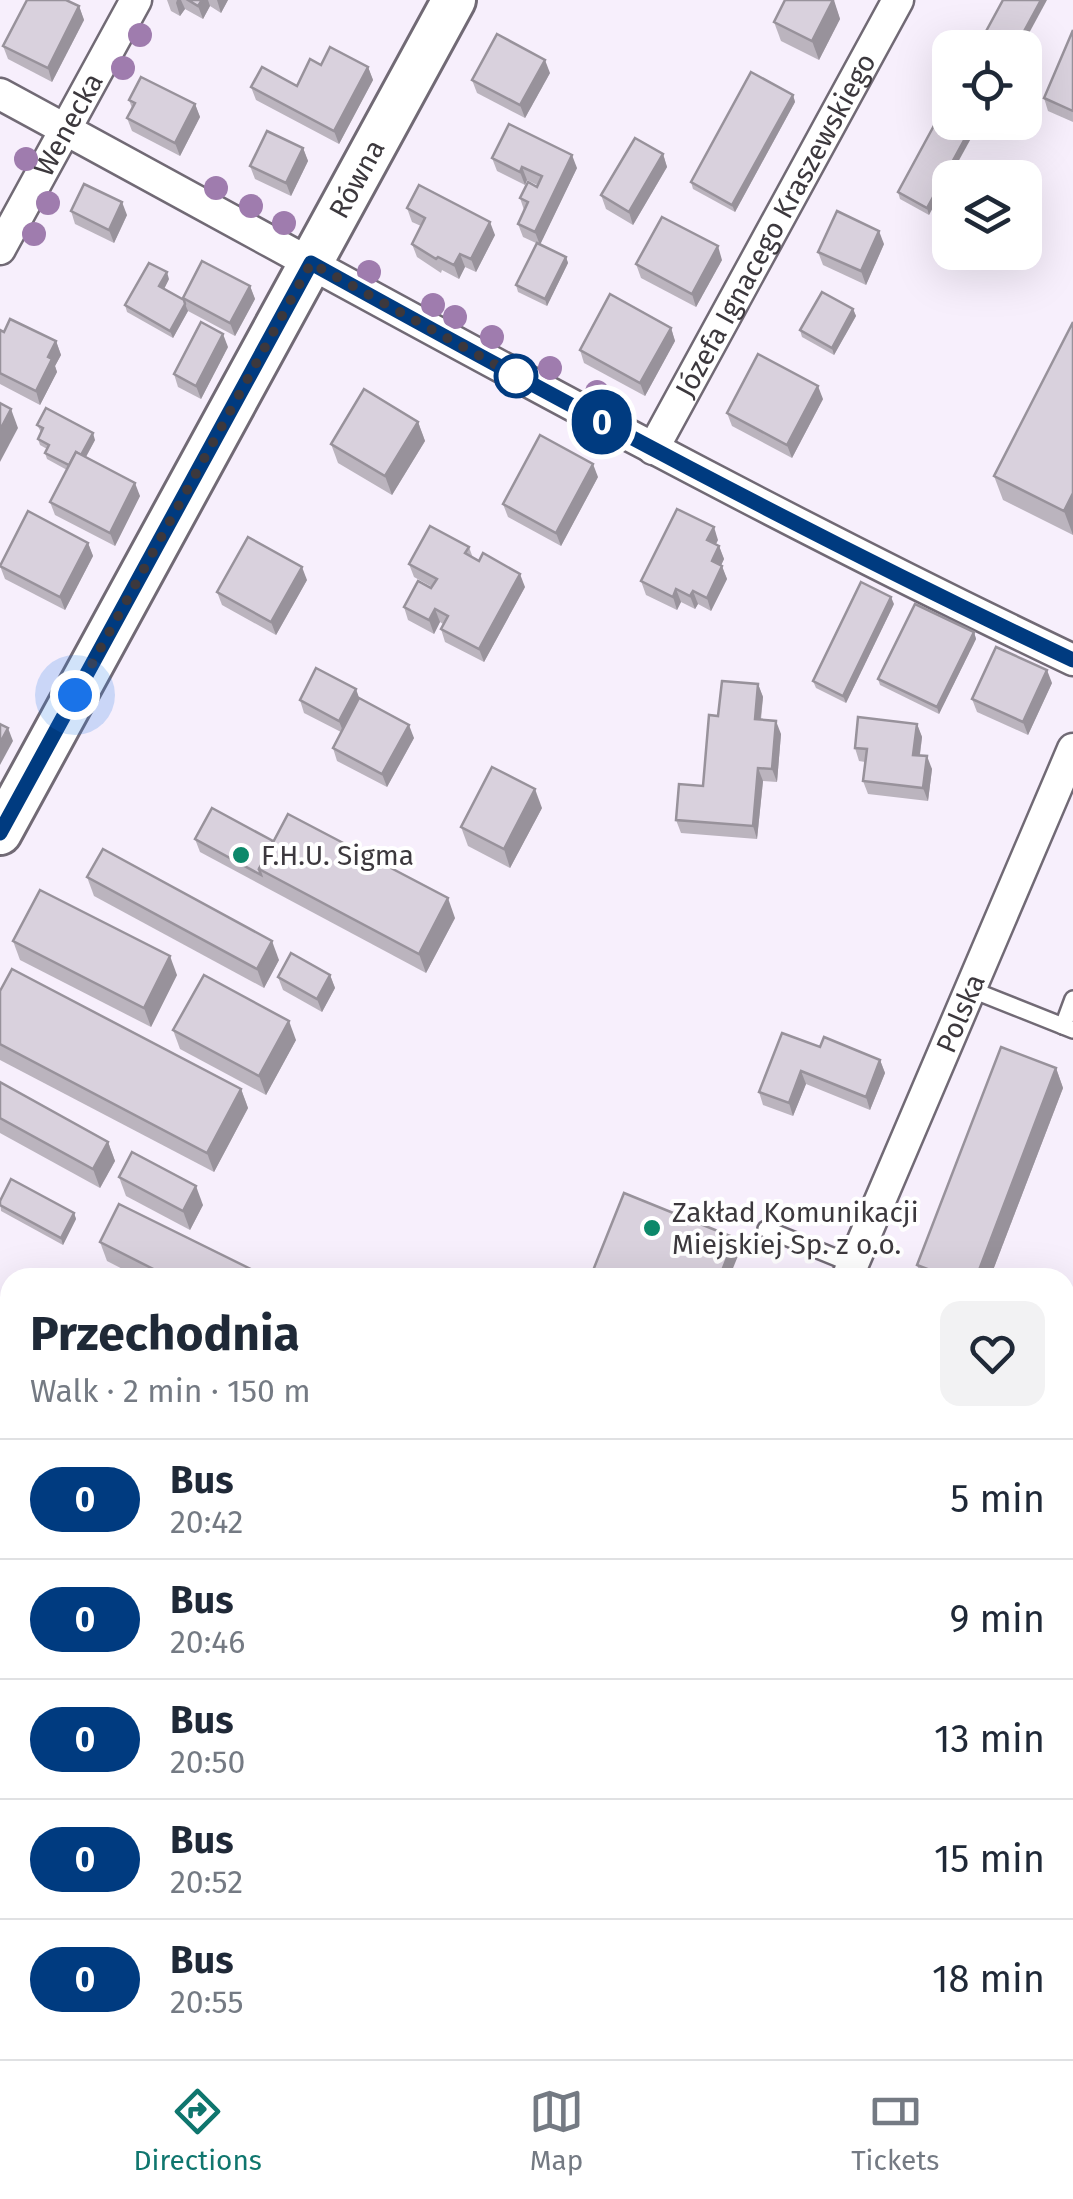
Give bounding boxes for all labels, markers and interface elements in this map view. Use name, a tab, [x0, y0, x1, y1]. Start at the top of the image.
map controls	[932, 30, 1042, 270]
button: locate	[932, 30, 1042, 140]
street label: Józefa Ignacego Kraszewskiego	[668, 48, 883, 403]
street label: Wenecka	[27, 67, 110, 182]
street label: Równa	[322, 134, 392, 224]
button: layers	[932, 160, 1042, 270]
unlabelled marker	[495, 355, 537, 397]
line badge: 0	[570, 390, 634, 454]
text: 0	[592, 401, 612, 443]
your location	[50, 670, 100, 720]
place label: F.H.U. Sigma	[261, 839, 414, 872]
marker: F.H.U. Sigma	[230, 844, 252, 866]
street label: Polska	[929, 969, 992, 1058]
place label: Zakład Komunikacji Miejskiej Sp. z o.o.	[672, 1196, 919, 1261]
marker: Zakład Komunikacji Miejskiej Sp. z o.o.	[641, 1217, 663, 1239]
button: heart	[940, 1301, 1045, 1406]
text: Przechodnia	[30, 1305, 300, 1363]
text: Walk · 2 min · 150 m	[30, 1372, 311, 1410]
text: Bus	[170, 1457, 234, 1503]
text: 5 min	[950, 1476, 1045, 1522]
text: 0	[75, 1478, 95, 1520]
text: 20:42	[170, 1503, 243, 1541]
text: Bus	[170, 1577, 234, 1623]
text: 9 min	[949, 1596, 1045, 1642]
text: 0	[75, 1598, 95, 1640]
text: 20:46	[170, 1623, 245, 1661]
text: Bus	[170, 1697, 234, 1743]
text: 13 min	[934, 1716, 1045, 1762]
text: 0	[75, 1718, 95, 1760]
text: 20:50	[170, 1743, 245, 1781]
text: Bus	[170, 1817, 234, 1863]
text: 15 min	[934, 1836, 1045, 1882]
text: 0	[75, 1838, 95, 1880]
text: 20:52	[170, 1863, 243, 1901]
text: Bus	[170, 1937, 234, 1983]
text: 18 min	[932, 1956, 1045, 2002]
text: 0	[75, 1958, 95, 2000]
text: 20:55	[170, 1983, 243, 2021]
tab: Directions	[134, 2084, 262, 2177]
tab: Map	[529, 2084, 584, 2177]
tab: Tickets	[851, 2084, 939, 2177]

